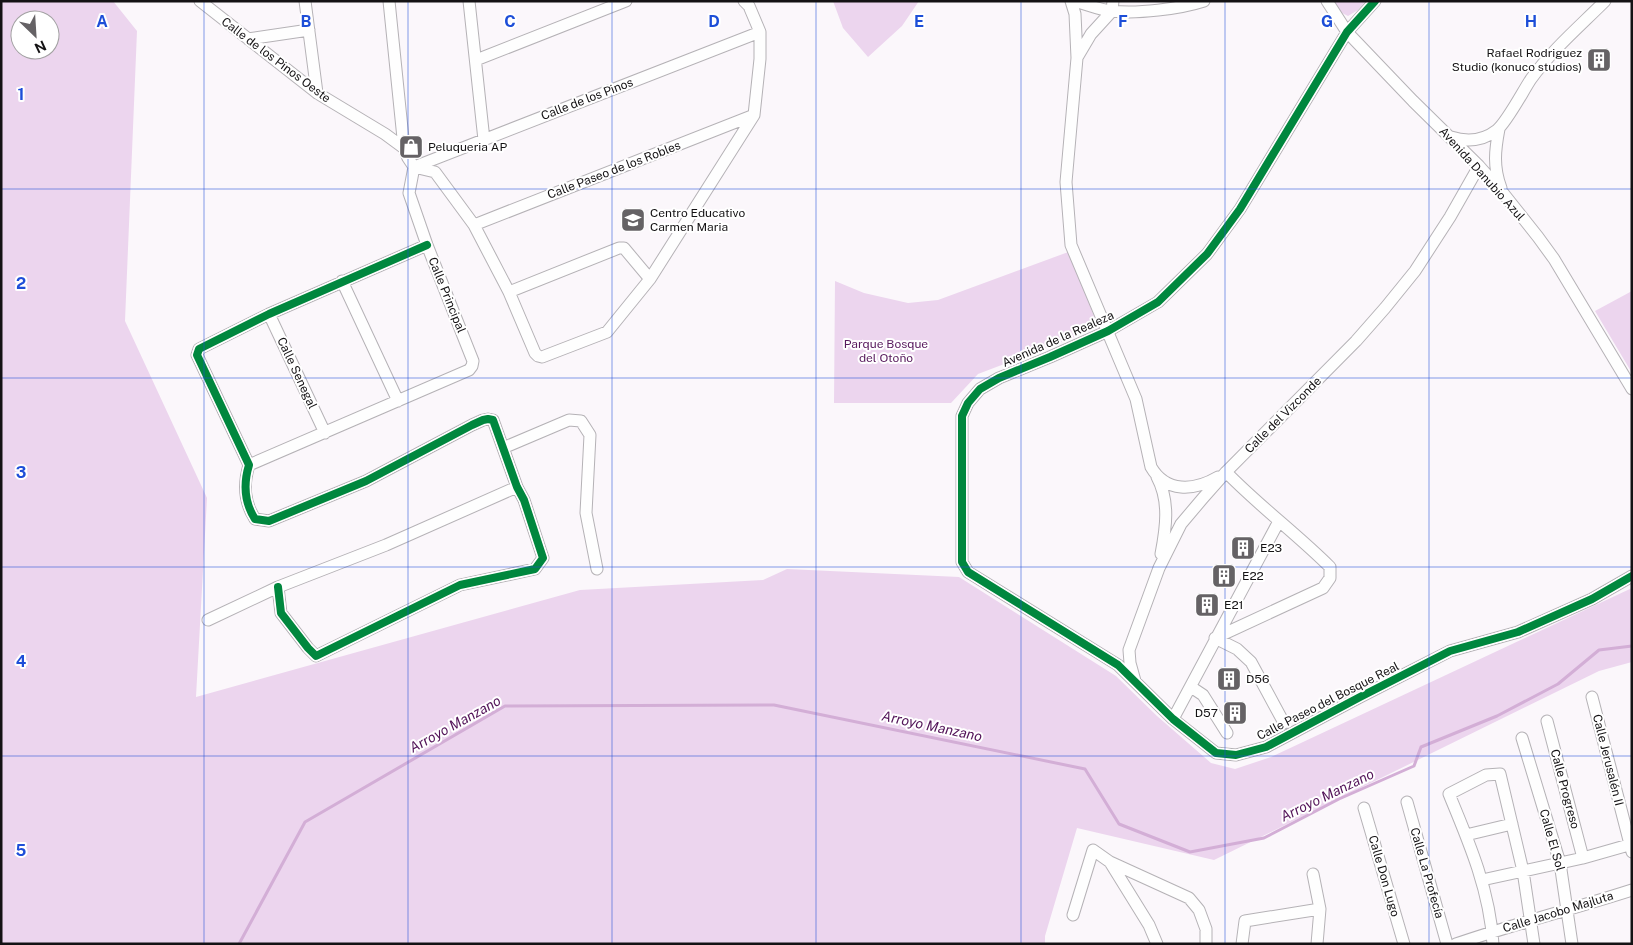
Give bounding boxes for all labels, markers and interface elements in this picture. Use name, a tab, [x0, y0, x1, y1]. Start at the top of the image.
north arrow	[10, 10, 60, 60]
text: A	[96, 12, 108, 31]
text: B	[301, 12, 312, 31]
text: C	[504, 12, 516, 31]
text: D	[708, 12, 720, 31]
text: E	[914, 12, 924, 31]
text: F	[1118, 12, 1128, 31]
text: G	[1321, 12, 1333, 31]
text: H	[1525, 12, 1537, 31]
street label: Calle de los Pinos Oeste	[219, 14, 333, 106]
text: N	[32, 37, 49, 56]
place label: Rafael Rodriguez Studio (konuco studios)	[1452, 46, 1582, 74]
building icon: Rafael Rodriguez Studio (konuco studios)	[1586, 47, 1612, 73]
street label: Calle de los Pinos	[539, 75, 635, 123]
text: 1	[18, 85, 24, 104]
street label: Avenida Danubio Azul	[1436, 124, 1528, 224]
shop icon: Peluqueria AP	[398, 134, 424, 160]
street label: Calle Paseo de los Robles	[545, 138, 683, 202]
place label: Peluqueria AP	[428, 140, 507, 154]
place label: Centro Educativo Carmen Maria	[650, 206, 745, 234]
school or university icon: Centro Educativo Carmen Maria	[620, 207, 646, 233]
street label: Calle Principal	[425, 255, 469, 335]
text: 2	[16, 274, 26, 293]
street label: Avenida de la Realeza	[1000, 308, 1116, 370]
street label: Calle Senegal	[274, 335, 320, 411]
park label: Parque Bosque del Otoño	[844, 337, 928, 365]
street label: Calle del Vizconde	[1242, 374, 1324, 456]
text: 3	[16, 463, 26, 482]
building icon: E23	[1230, 535, 1256, 561]
place label: E23	[1260, 541, 1282, 555]
building icon: E22	[1211, 563, 1237, 589]
place label: E22	[1242, 569, 1264, 583]
building icon: E21	[1194, 592, 1220, 618]
place label: E21	[1224, 598, 1243, 612]
text: 4	[16, 652, 27, 671]
street label: Calle Paseo del Bosque Real	[1255, 659, 1402, 743]
building icon: D56	[1216, 666, 1242, 692]
place label: D56	[1246, 672, 1269, 686]
water label: Arroyo Manzano	[407, 692, 504, 756]
building icon: D57	[1222, 700, 1248, 726]
place label: D57	[1195, 706, 1218, 720]
water label: Arroyo Manzano	[880, 708, 984, 745]
street label: Calle Jerusalén II	[1590, 713, 1626, 807]
street label: Calle Progreso	[1548, 748, 1582, 831]
water label: Arroyo Manzano	[1278, 765, 1377, 825]
street label: Calle El Sol	[1537, 808, 1568, 873]
street label: Calle La Profecía	[1407, 826, 1447, 920]
street label: Calle Don Lugo	[1366, 834, 1402, 919]
text: 5	[16, 841, 27, 860]
street label: Calle Jacobo Majluta	[1501, 889, 1615, 935]

